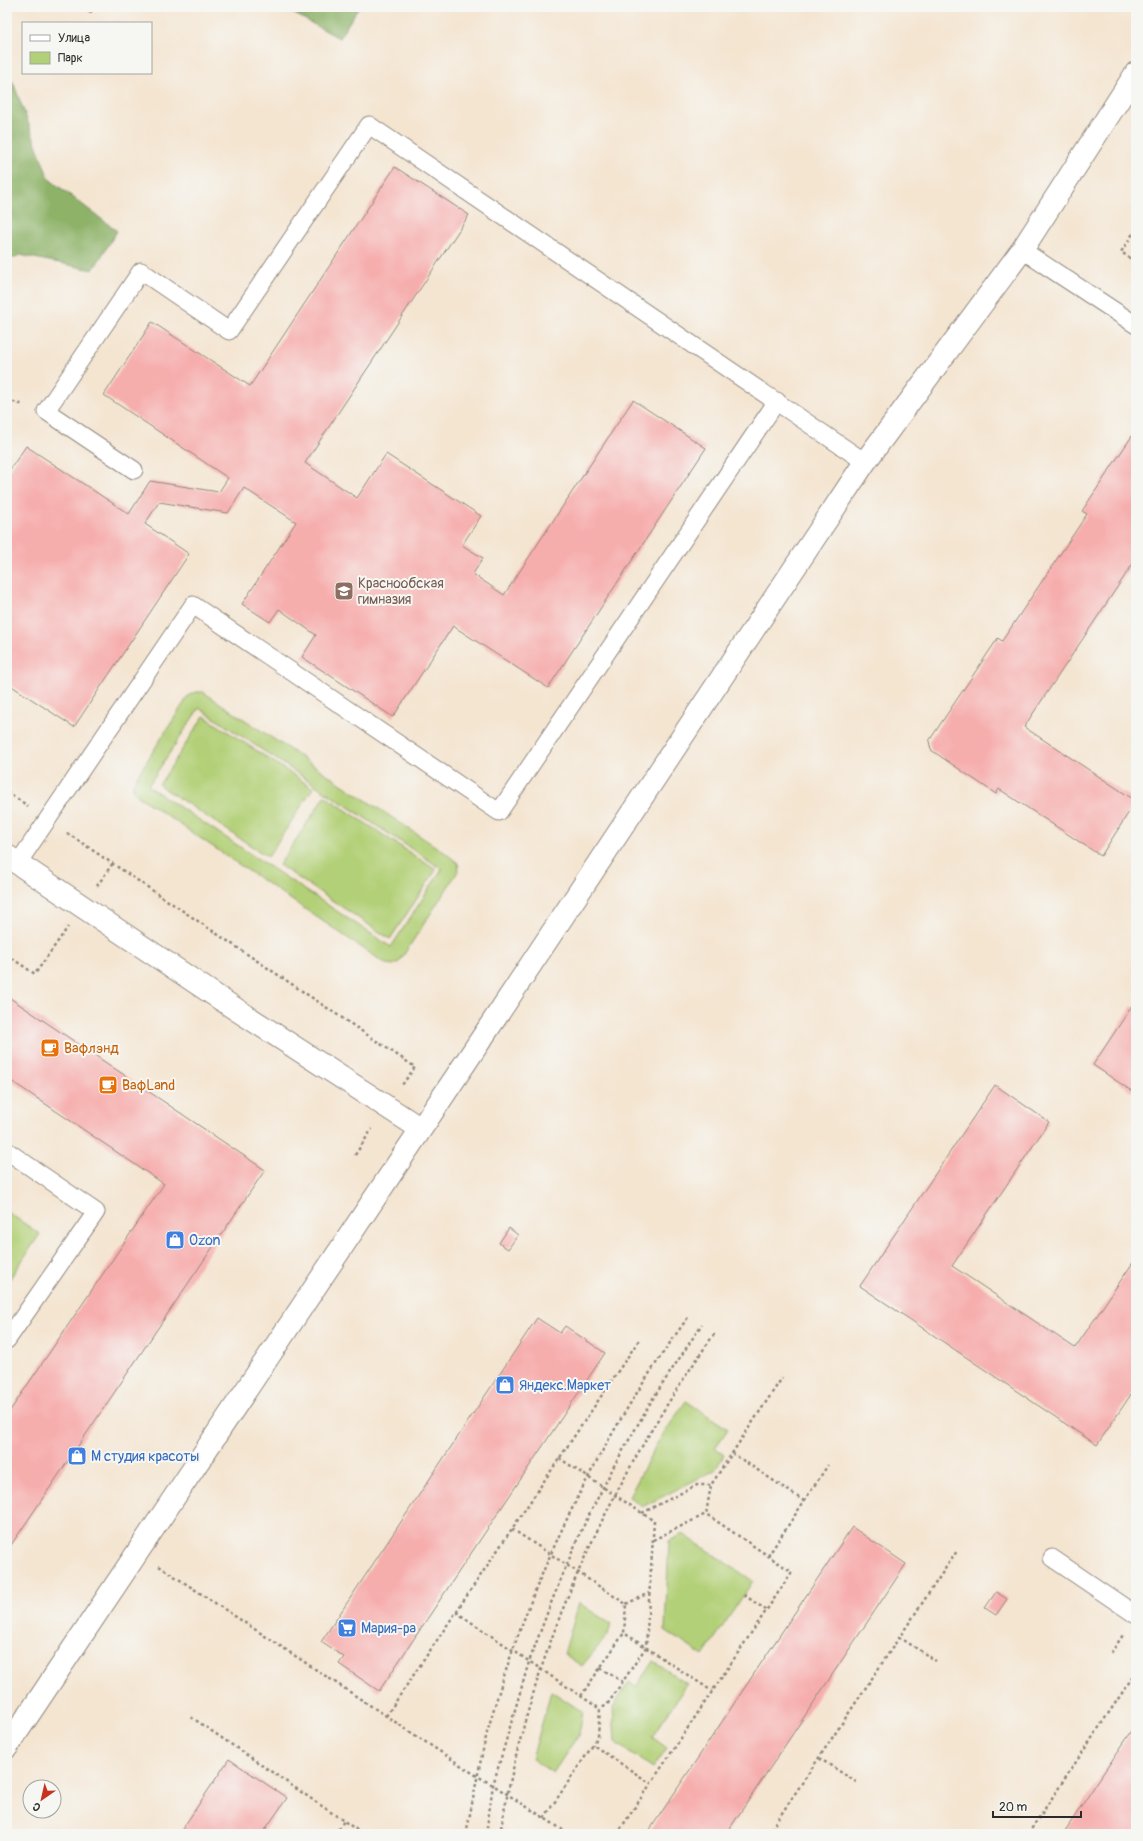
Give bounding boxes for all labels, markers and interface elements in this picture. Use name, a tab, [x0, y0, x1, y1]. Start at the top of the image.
legend	[22, 22, 152, 74]
text: Улица	[58, 31, 90, 46]
text: Парк	[58, 51, 83, 66]
place label: Краснообская гимназия	[358, 575, 444, 608]
school or university icon: Краснообская гимназия	[333, 580, 355, 602]
cafe icon: Вафлэнд	[39, 1037, 61, 1059]
place label: Вафлэнд	[64, 1040, 119, 1057]
cafe icon: ВафLand	[97, 1074, 119, 1096]
place label: ВафLand	[122, 1077, 175, 1094]
shop icon: Ozon	[164, 1229, 186, 1251]
place label: Ozon	[189, 1232, 221, 1249]
shop icon: Яндекс.Маркет	[494, 1374, 516, 1396]
place label: Яндекс.Маркет	[519, 1377, 611, 1394]
shop icon: M студия красоты	[66, 1445, 88, 1467]
place label: M студия красоты	[91, 1448, 199, 1465]
supermarket icon: Мария-ра	[336, 1617, 358, 1639]
place label: Мария-ра	[361, 1620, 416, 1637]
north arrow	[22, 1779, 62, 1819]
scale bar	[993, 1793, 1081, 1819]
text: С	[30, 1799, 43, 1814]
text: 20 m	[999, 1800, 1028, 1815]

